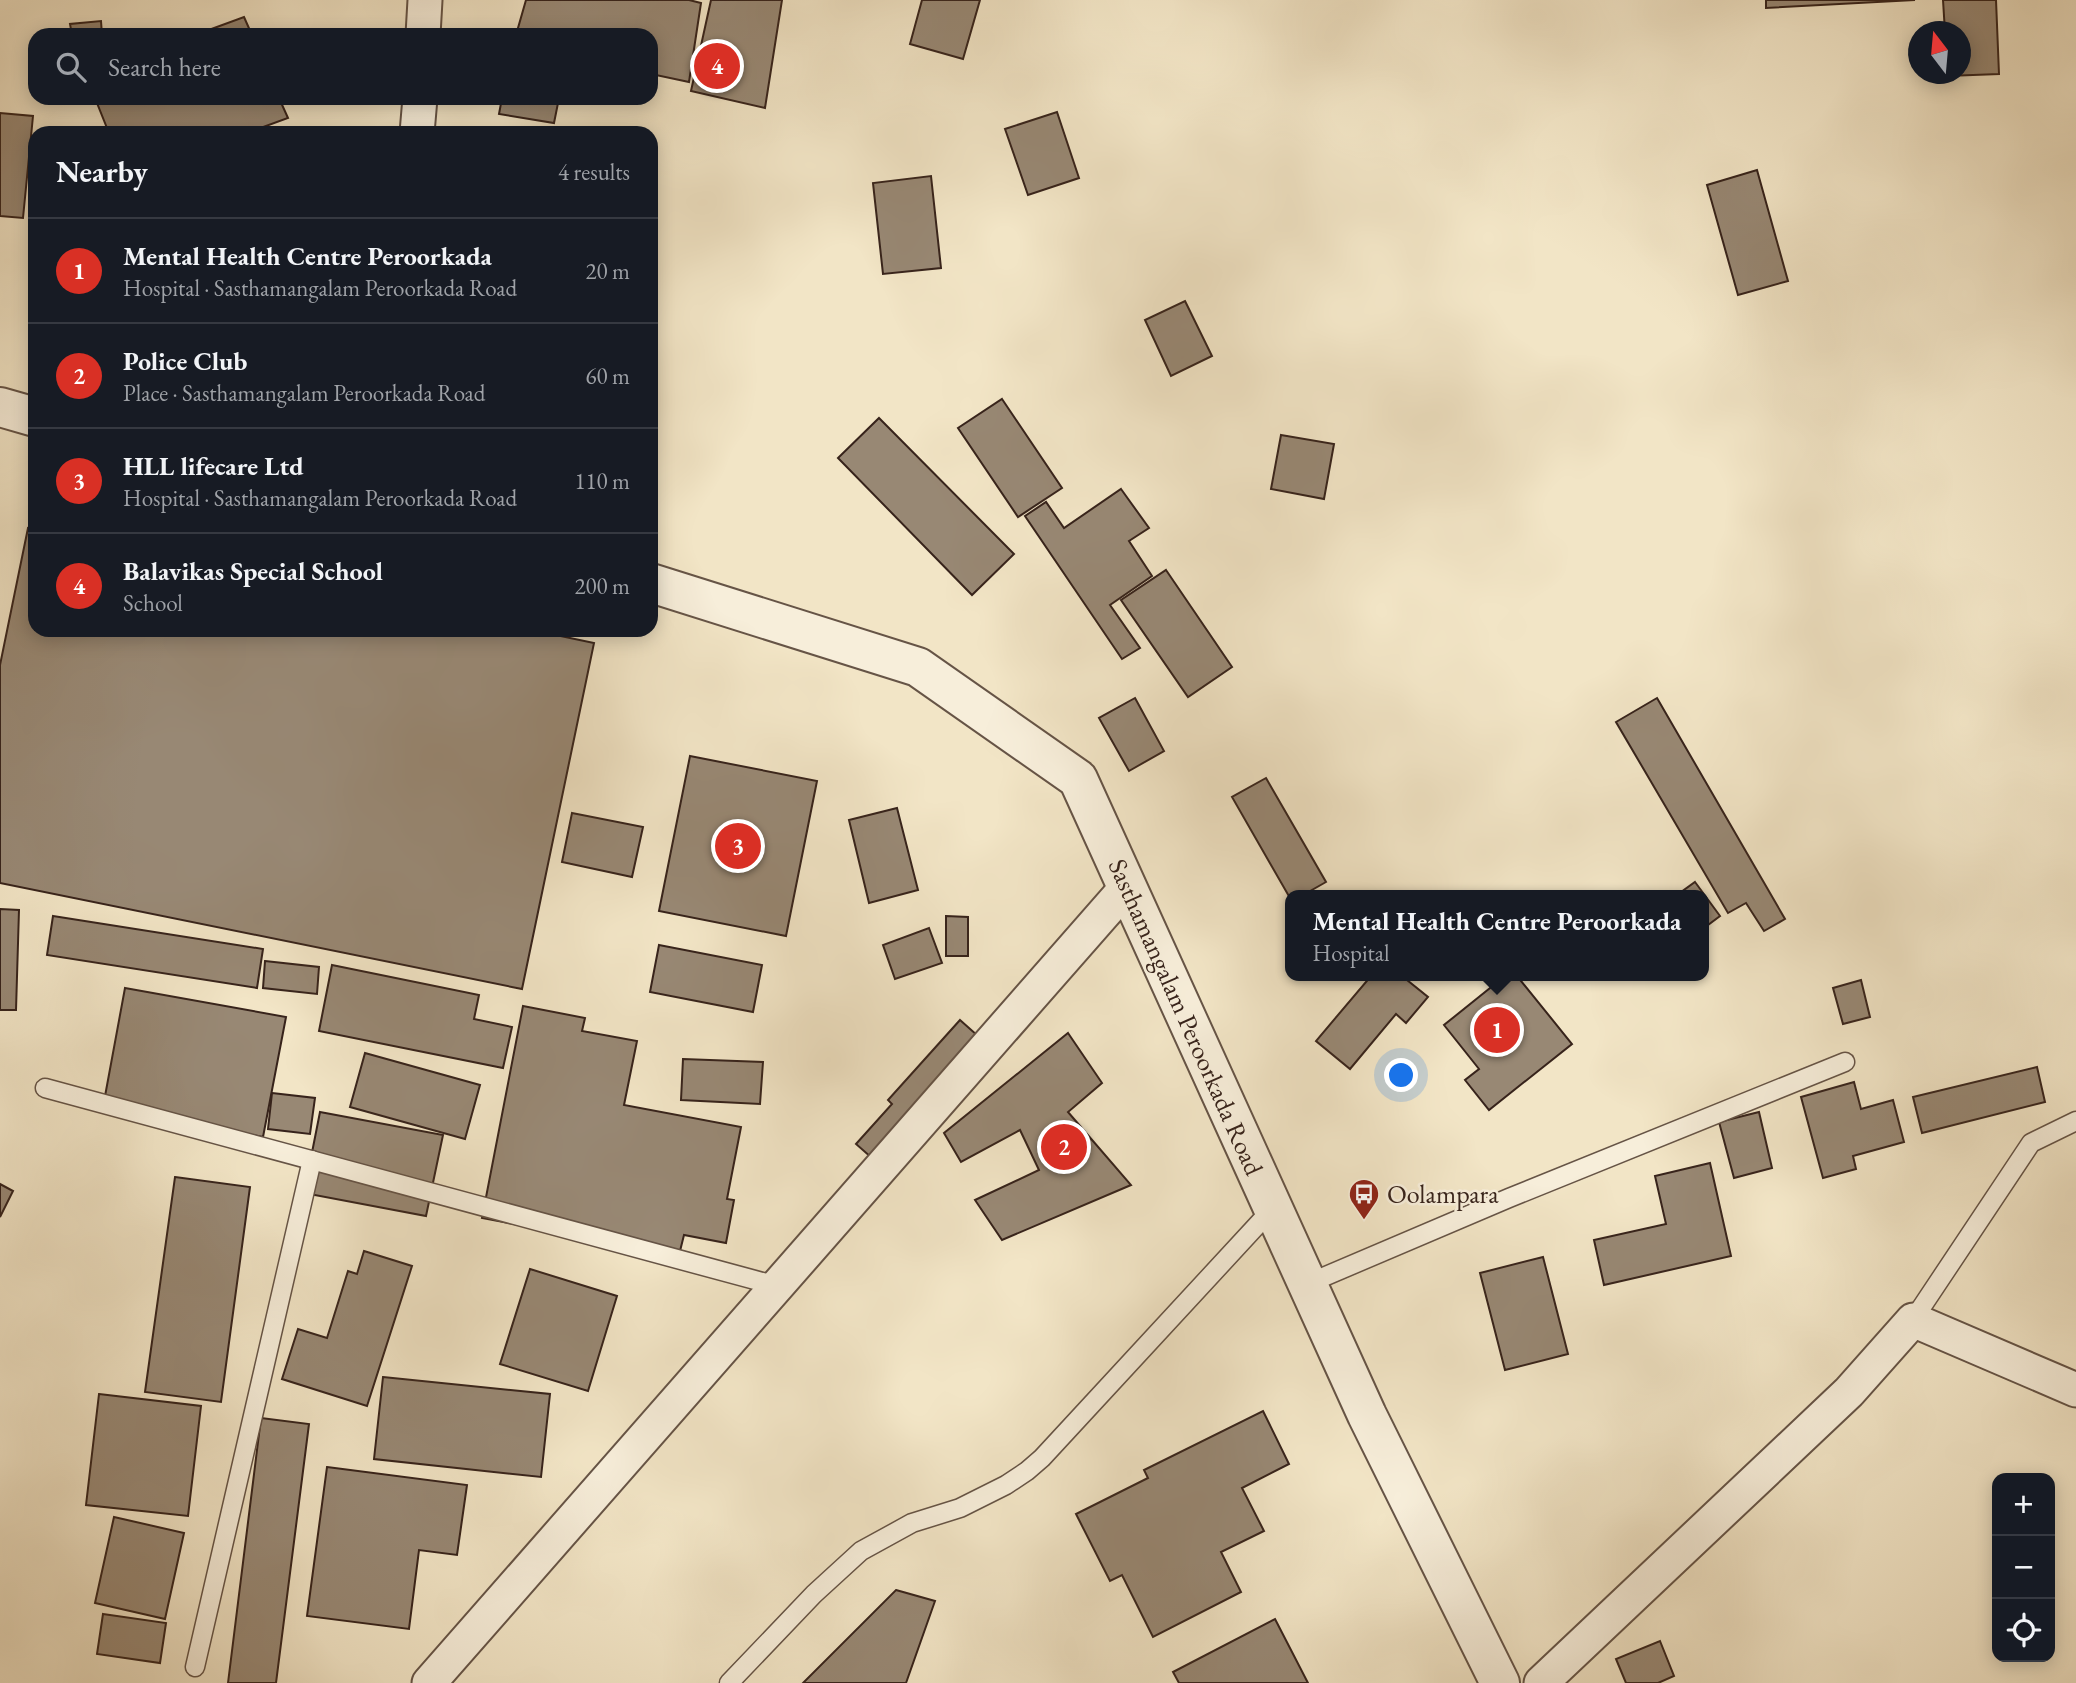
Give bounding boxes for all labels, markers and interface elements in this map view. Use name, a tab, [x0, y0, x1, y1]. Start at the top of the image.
north arrow	[1908, 21, 1971, 84]
search box	[28, 28, 658, 105]
pin: 4	[694, 40, 740, 92]
icon: search	[52, 48, 90, 86]
text: Search here	[108, 50, 221, 84]
text: Nearby	[56, 152, 148, 191]
text: 4 results	[558, 157, 630, 187]
text: Mental Health Centre Peroorkada	[123, 239, 492, 273]
text: 1	[73, 256, 85, 286]
text: 20 m	[585, 256, 630, 286]
text: Hospital · Sasthamangalam Peroorkada Road	[123, 273, 517, 303]
text: Police Club	[123, 344, 247, 378]
text: 2	[73, 361, 85, 391]
text: 60 m	[585, 361, 630, 391]
text: Place · Sasthamangalam Peroorkada Road	[123, 378, 485, 408]
text: HLL lifecare Ltd	[123, 449, 304, 483]
text: 3	[73, 466, 85, 496]
text: 110 m	[574, 466, 630, 496]
text: Hospital · Sasthamangalam Peroorkada Road	[123, 483, 517, 513]
text: Balavikas Special School	[123, 554, 383, 588]
text: 4	[73, 571, 85, 601]
text: 200 m	[574, 571, 630, 601]
text: School	[123, 588, 183, 618]
pin: 3	[715, 820, 761, 872]
street label: Sasthamangalam Peroorkada Road	[1101, 853, 1272, 1181]
popup	[1285, 890, 1709, 981]
text: Mental Health Centre Peroorkada	[1313, 904, 1682, 938]
text: Hospital	[1313, 938, 1389, 968]
pin: 1	[1474, 1004, 1520, 1056]
your location	[1384, 1058, 1418, 1092]
pin: 2	[1041, 1121, 1087, 1173]
bus stop icon: Oolampara	[1347, 1177, 1381, 1221]
place label: Oolampara	[1387, 1177, 1499, 1211]
map controls	[1992, 1473, 2055, 1662]
button: +	[1992, 1473, 2055, 1536]
button: −	[1992, 1536, 2055, 1599]
button: locate	[1992, 1599, 2055, 1662]

